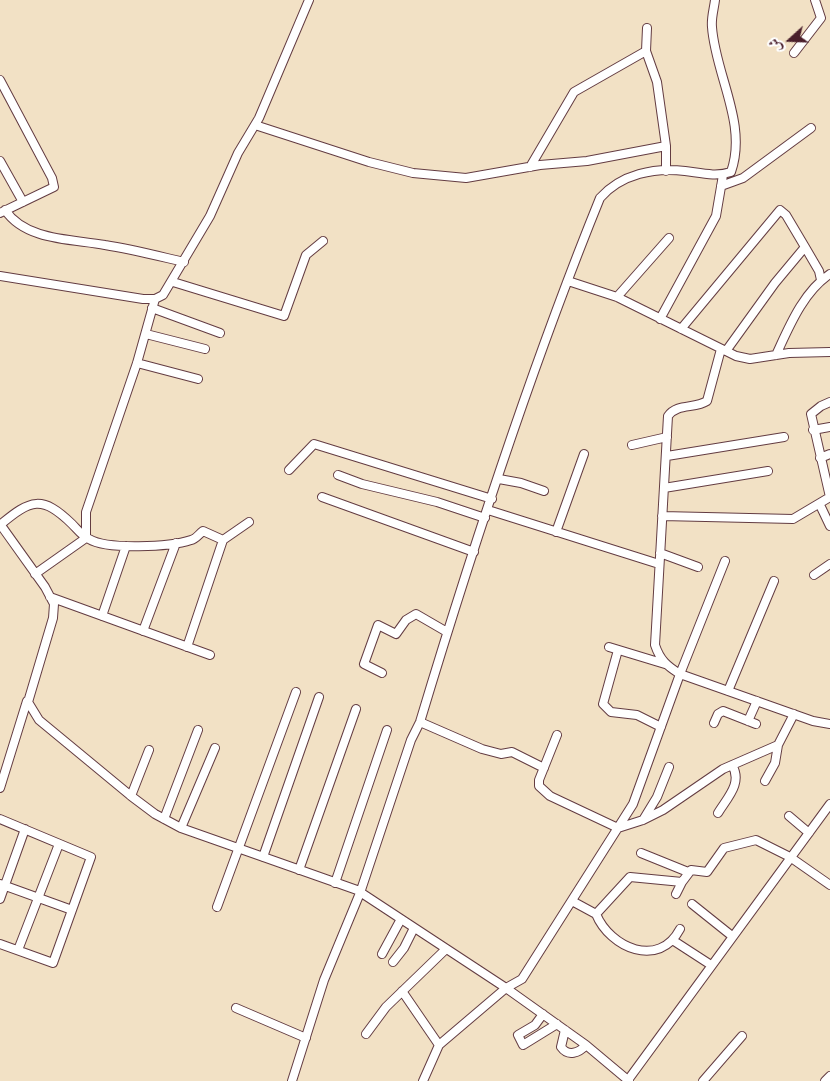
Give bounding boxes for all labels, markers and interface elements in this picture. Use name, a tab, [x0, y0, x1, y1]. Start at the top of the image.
north arrow	[765, 15, 815, 65]
text: ش	[765, 36, 786, 55]

